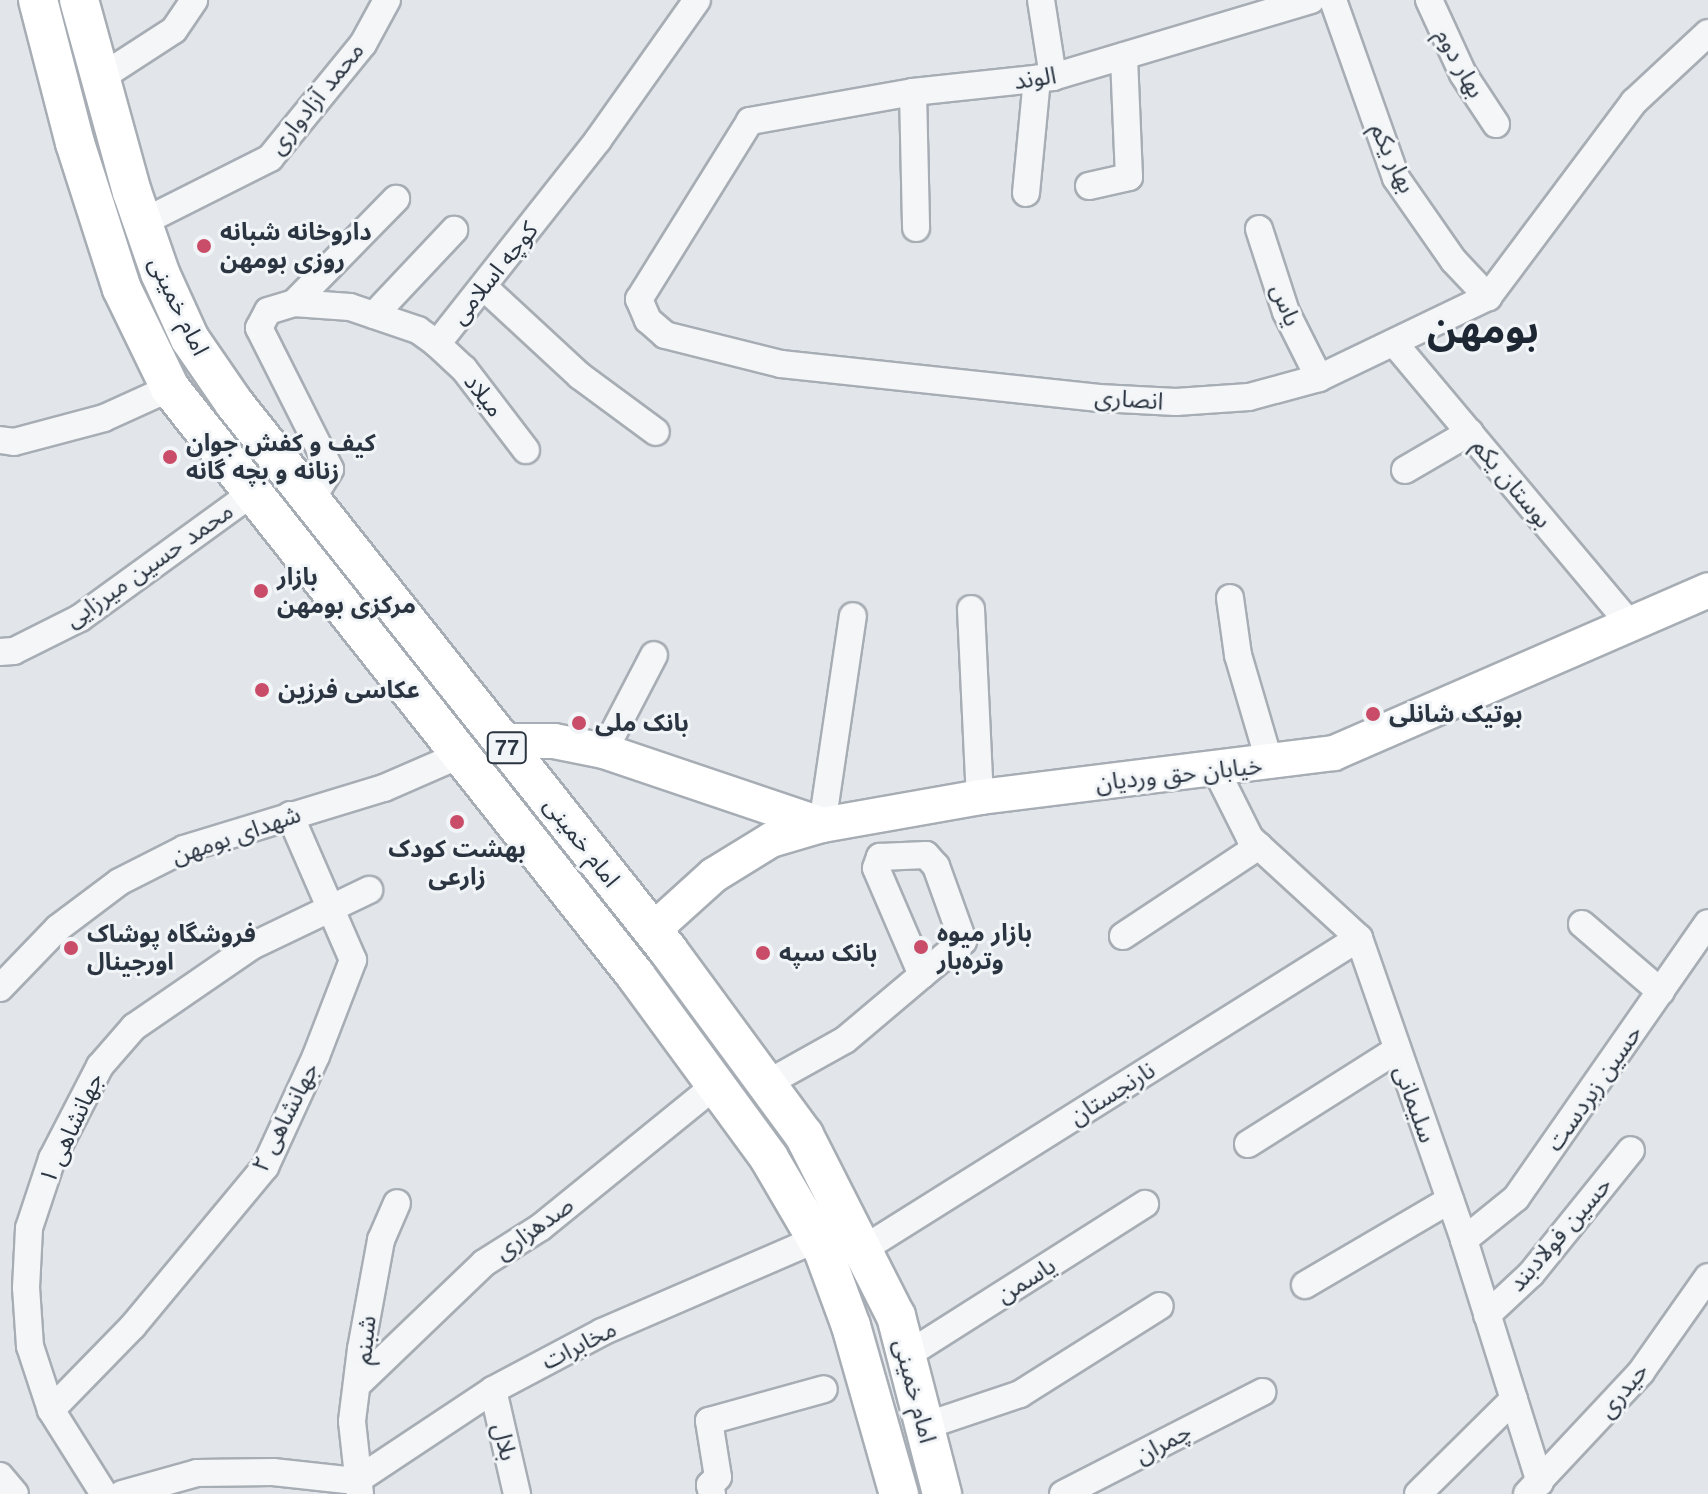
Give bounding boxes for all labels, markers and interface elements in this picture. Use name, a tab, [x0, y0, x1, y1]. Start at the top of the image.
street label: بهار دوم	[1429, 23, 1491, 103]
street label: محمد آزادواری	[262, 36, 370, 160]
street label: الوند	[1012, 60, 1058, 96]
street label: بهار یکم	[1364, 118, 1422, 198]
street label: کوچه اسلامی	[444, 216, 544, 330]
place label: داروخانه شبانه روزی بومهن	[220, 218, 372, 274]
marker: داروخانه شبانه روزی بومهن	[195, 237, 213, 255]
street label: امام خمینی	[143, 252, 215, 360]
street label: یاس	[1265, 280, 1307, 330]
district label: بومهن	[1427, 305, 1539, 353]
street label: میلاد	[458, 367, 510, 423]
street label: انصاری	[1094, 382, 1164, 416]
place label: کیف و کفش جوان زنانه و بچه گانه	[186, 429, 376, 485]
street label: بوستان یکم	[1466, 432, 1558, 534]
marker: کیف و کفش جوان زنانه و بچه گانه	[161, 448, 179, 466]
street label: محمد حسین میرزایی	[59, 496, 239, 634]
place label: بازار مرکزی بومهن	[277, 563, 416, 619]
marker: بازار مرکزی بومهن	[252, 582, 270, 600]
place label: عکاسی فرزین	[278, 676, 420, 704]
marker: عکاسی فرزین	[253, 681, 271, 699]
place label: بوتیک شانلی	[1389, 700, 1523, 728]
marker: بوتیک شانلی	[1364, 705, 1382, 723]
place label: بانک ملی	[595, 709, 689, 737]
marker: بانک ملی	[570, 714, 588, 732]
road number: 77	[485, 730, 529, 766]
street label: خیابان حق وردیان	[1094, 751, 1264, 797]
street label: امام خمینی	[538, 791, 626, 893]
street label: شهدای بومهن	[168, 799, 304, 871]
marker: بهشت کودک زارعی	[448, 813, 466, 831]
place label: بهشت کودک زارعی	[388, 835, 526, 891]
place label: بازار میوه وتره‌بار	[937, 919, 1032, 975]
place label: فروشگاه پوشاک اورجینال	[87, 920, 256, 976]
marker: بازار میوه وتره‌بار	[912, 938, 930, 956]
marker: فروشگاه پوشاک اورجینال	[62, 939, 80, 957]
place label: بانک سپه	[779, 939, 877, 967]
marker: بانک سپه	[754, 944, 772, 962]
street label: حسین زبردست	[1540, 1019, 1648, 1157]
street label: نارنجستان	[1064, 1055, 1160, 1131]
street label: جهانشاهی ۲	[245, 1057, 325, 1177]
street label: سلیمانی	[1388, 1062, 1442, 1146]
street label: جهانشاهی ۱	[33, 1068, 109, 1188]
street label: حسین فولادبند	[1502, 1171, 1618, 1297]
street label: صدهزاری	[489, 1190, 579, 1266]
street label: یاسمن	[991, 1251, 1061, 1309]
street label: شبنم	[348, 1314, 382, 1366]
street label: مخابرات	[537, 1314, 621, 1376]
street label: امام خمینی	[887, 1336, 943, 1446]
street label: حیدری	[1592, 1357, 1654, 1423]
street label: چمران	[1130, 1417, 1196, 1469]
street label: بلال	[487, 1420, 523, 1464]

